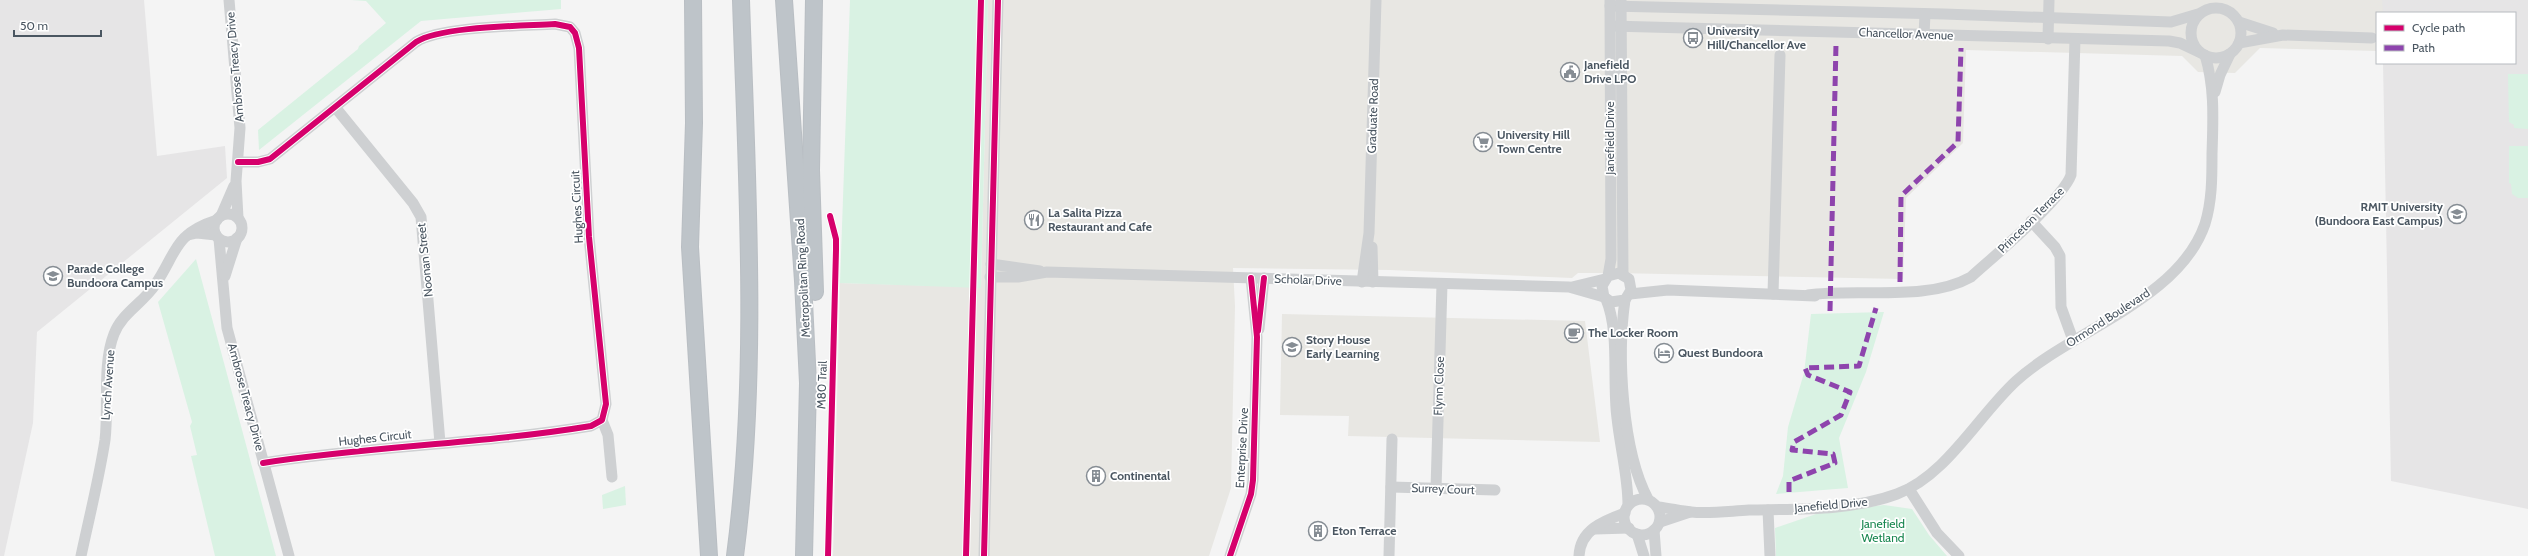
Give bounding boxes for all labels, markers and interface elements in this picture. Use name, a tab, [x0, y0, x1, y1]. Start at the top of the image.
street label: Ambrose Treacy Drive	[222, 11, 247, 123]
scale bar	[14, 12, 101, 38]
legend	[2376, 12, 2516, 64]
text: 50 m	[20, 18, 48, 33]
text: Cycle path	[2412, 20, 2465, 35]
place label: University Hill/Chancellor Ave	[1707, 23, 1806, 52]
street label: Chancellor Avenue	[1858, 24, 1954, 43]
bus stop icon: University Hill/Chancellor Ave	[1682, 27, 1704, 49]
text: Path	[2412, 40, 2435, 55]
place label: Janefield Drive LPO	[1583, 57, 1636, 86]
public building icon: Janefield Drive LPO	[1559, 61, 1581, 83]
street label: Graduate Road	[1364, 78, 1381, 154]
street label: Janefield Drive	[1602, 101, 1617, 176]
place label: University Hill Town Centre	[1497, 127, 1570, 156]
supermarket icon: University Hill Town Centre	[1472, 131, 1494, 153]
street label: Hughes Circuit	[567, 170, 586, 244]
street label: Princeton Terrace	[1994, 183, 2067, 256]
place label: RMIT University (Bundoora East Campus)	[2315, 199, 2444, 228]
school or university icon: RMIT University (Bundoora East Campus)	[2446, 203, 2468, 225]
place label: La Salita Pizza Restaurant and Cafe	[1048, 205, 1152, 234]
restaurant icon: La Salita Pizza Restaurant and Cafe	[1023, 209, 1045, 231]
street label: Metropolitan Ring Road	[792, 218, 813, 338]
street label: Noonan Street	[413, 222, 436, 298]
place label: Parade College Bundoora Campus	[67, 261, 163, 290]
school or university icon: Parade College Bundoora Campus	[42, 265, 64, 287]
street label: Scholar Drive	[1274, 271, 1342, 288]
street label: Ormond Boulevard	[2063, 285, 2152, 350]
cafe icon: The Locker Room	[1563, 322, 1585, 344]
place label: The Locker Room	[1588, 325, 1678, 340]
place label: Story House Early Learning	[1306, 332, 1379, 361]
school or university icon: Story House Early Learning	[1281, 336, 1303, 358]
street label: Ambrose Treacy Drive	[225, 341, 268, 452]
hotel icon: Quest Bundoora	[1653, 342, 1675, 364]
place label: Quest Bundoora	[1678, 345, 1763, 360]
street label: Lynch Avenue	[98, 349, 117, 421]
street label: Flynn Close	[1430, 356, 1447, 416]
street label: M80 Trail	[813, 360, 830, 409]
street label: Enterprise Drive	[1232, 407, 1251, 489]
street label: Hughes Circuit	[338, 426, 412, 449]
building icon: Continental	[1085, 465, 1107, 487]
place label: Continental	[1110, 468, 1170, 483]
street label: Surrey Court	[1411, 480, 1475, 497]
street label: Janefield Drive	[1793, 494, 1868, 515]
park label: Janefield Wetland	[1860, 516, 1905, 545]
building icon: Eton Terrace	[1307, 520, 1329, 542]
place label: Eton Terrace	[1332, 523, 1396, 538]

